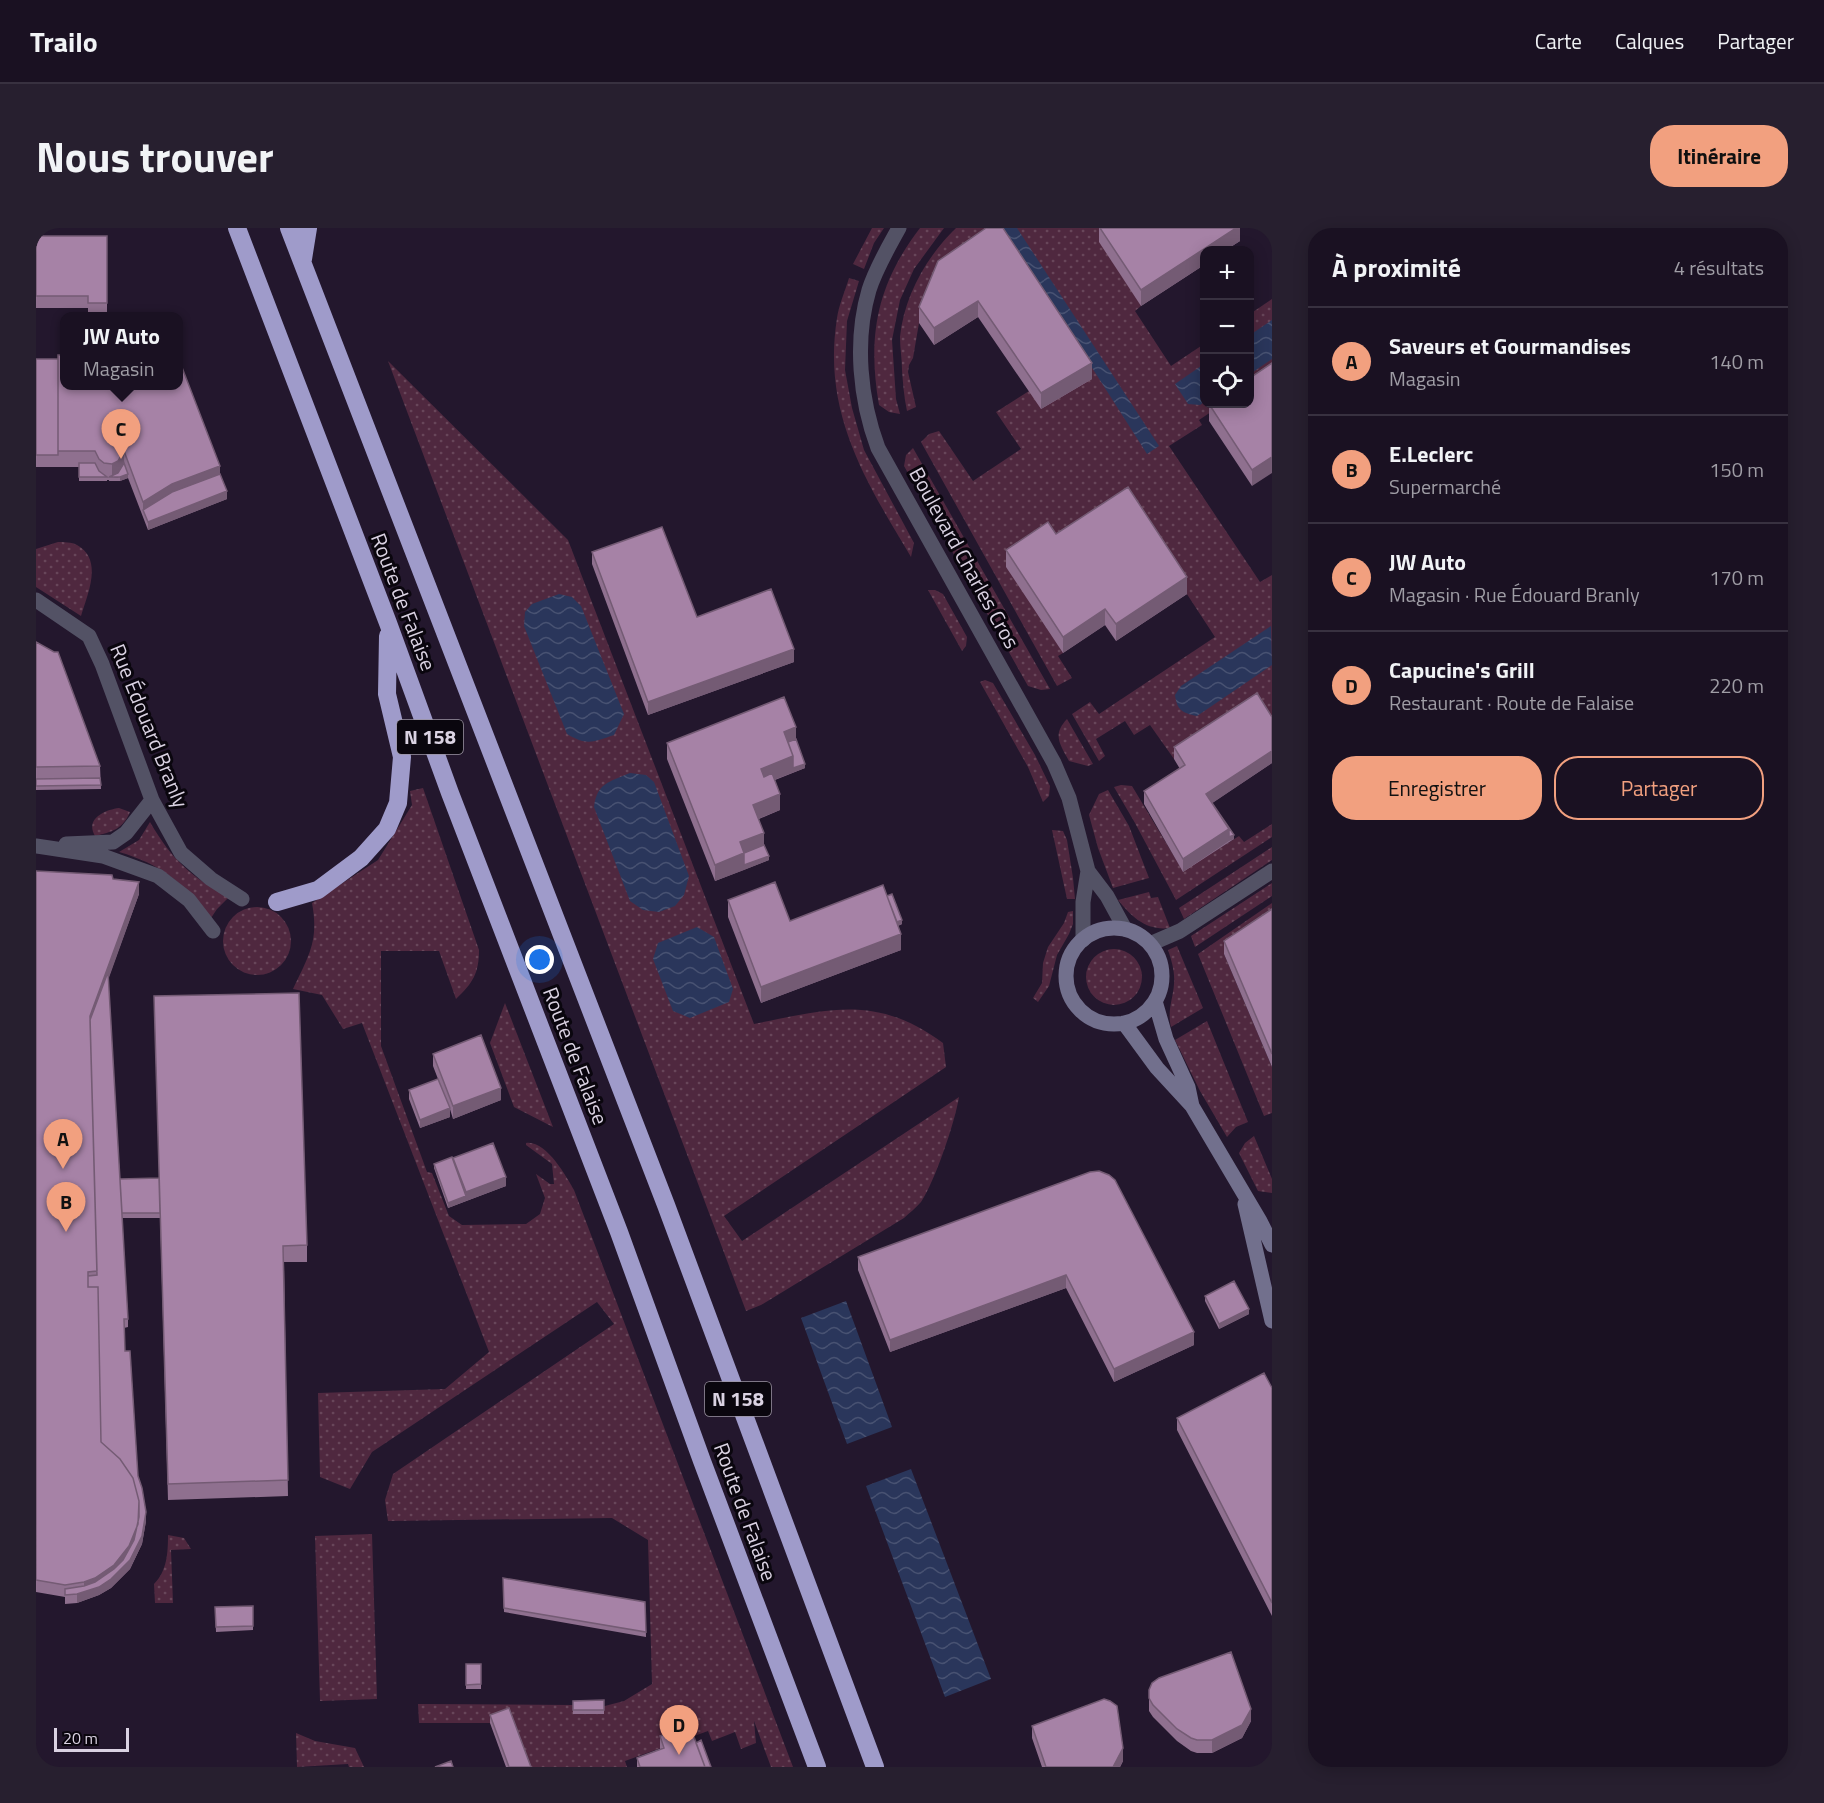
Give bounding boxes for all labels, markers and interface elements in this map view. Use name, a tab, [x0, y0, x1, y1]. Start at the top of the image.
text: Trailo	[30, 20, 98, 63]
text: Carte	[1535, 25, 1582, 57]
text: Calques	[1615, 25, 1684, 57]
text: Partager	[1717, 25, 1794, 57]
text: Nous trouver	[36, 124, 274, 188]
button: Itinéraire	[1650, 125, 1788, 187]
map controls	[1200, 246, 1254, 408]
button: +	[1200, 246, 1254, 300]
text: À proximité	[1332, 248, 1461, 287]
text: 4 résultats	[1674, 252, 1764, 283]
button: −	[1200, 300, 1254, 354]
popup	[60, 312, 183, 390]
text: JW Auto	[83, 319, 160, 353]
text: Saveurs et Gourmandises	[1389, 329, 1631, 363]
text: A	[1345, 346, 1358, 377]
text: 140 m	[1709, 346, 1764, 377]
text: Magasin	[83, 353, 155, 384]
button: locate	[1200, 354, 1254, 408]
text: Magasin	[1389, 363, 1461, 394]
pin: C	[102, 410, 140, 459]
text: E.Leclerc	[1389, 437, 1473, 471]
text: B	[1345, 454, 1358, 485]
text: 150 m	[1709, 454, 1764, 485]
street label: Boulevard Charles Cros	[902, 461, 1028, 654]
text: Supermarché	[1389, 471, 1501, 502]
street label: Route de Falaise	[363, 528, 445, 675]
text: JW Auto	[1389, 545, 1466, 579]
text: C	[1346, 562, 1357, 593]
text: 170 m	[1709, 562, 1764, 593]
text: Magasin · Rue Édouard Branly	[1389, 579, 1640, 610]
street label: Rue Édouard Branly	[102, 639, 197, 812]
text: Capucine's Grill	[1389, 653, 1535, 687]
text: D	[1345, 670, 1358, 701]
text: 220 m	[1709, 670, 1764, 701]
text: Restaurant · Route de Falaise	[1389, 687, 1634, 718]
road number: N 158	[397, 720, 463, 754]
button: Enregistrer	[1332, 756, 1542, 820]
button: Partager	[1554, 756, 1764, 820]
your location	[525, 945, 554, 974]
street label: Route de Falaise	[535, 982, 617, 1129]
pin: A	[44, 1120, 82, 1169]
pin: B	[46, 1182, 86, 1232]
road number: N 158	[705, 1382, 771, 1416]
street label: Route de Falaise	[706, 1438, 786, 1585]
pin: D	[660, 1706, 698, 1755]
scale bar	[54, 1725, 129, 1752]
text: 20 m	[63, 1726, 98, 1750]

